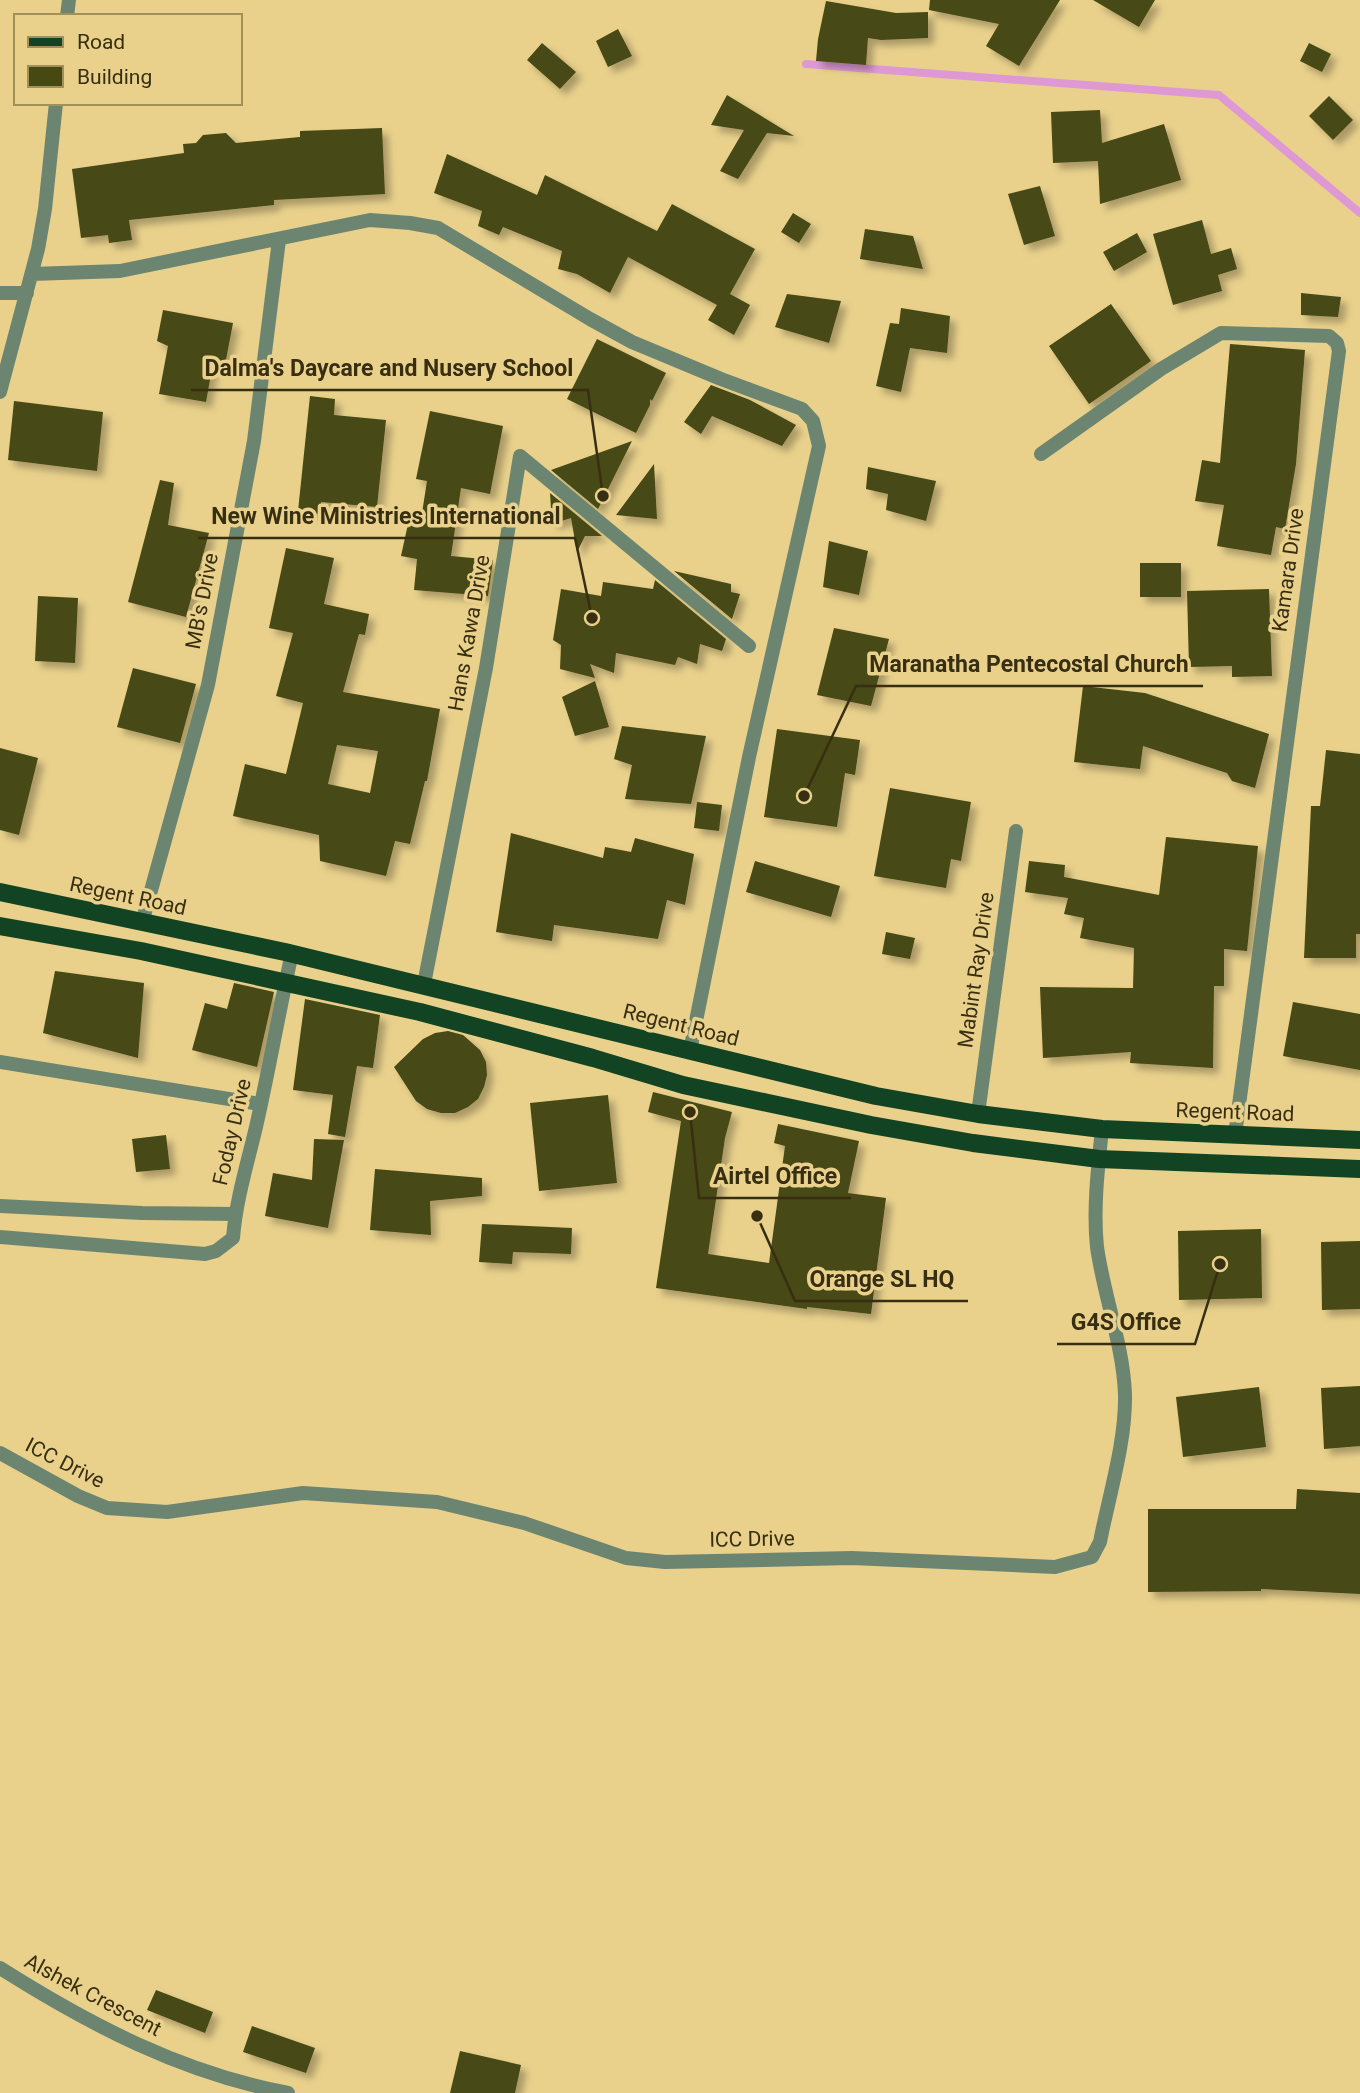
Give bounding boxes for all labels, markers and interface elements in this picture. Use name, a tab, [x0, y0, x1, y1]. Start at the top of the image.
legend	[14, 14, 242, 105]
text: Road	[77, 30, 125, 54]
text: Building	[77, 65, 152, 89]
callout: Dalma's Daycare and Nusery School	[191, 346, 588, 390]
text: Dalma's Daycare and Nusery School	[205, 355, 573, 382]
callout: New Wine Ministries International	[198, 494, 575, 538]
text: New Wine Ministries International	[211, 503, 561, 530]
street label: Kamara Drive	[1267, 506, 1309, 634]
street label: MB's Drive	[181, 551, 223, 651]
street label: Hans Kawa Drive	[443, 553, 495, 713]
callout: Maranatha Pentecostal Church	[856, 642, 1203, 686]
text: Maranatha Pentecostal Church	[869, 651, 1189, 678]
street label: Regent Road	[67, 872, 189, 920]
street label: Mabint Ray Drive	[953, 891, 999, 1049]
street label: Regent Road	[620, 999, 742, 1051]
street label: Foday Drive	[208, 1076, 256, 1188]
street label: Regent Road	[1175, 1098, 1295, 1126]
callout: Airtel Office	[699, 1154, 851, 1198]
text: Airtel Office	[713, 1163, 837, 1190]
callout: Orange SL HQ	[795, 1257, 968, 1301]
text: Orange SL HQ	[810, 1266, 954, 1293]
callout: G4S Office	[1057, 1300, 1195, 1344]
text: G4S Office	[1071, 1309, 1181, 1336]
street label: ICC Drive	[21, 1433, 109, 1493]
street label: ICC Drive	[709, 1526, 795, 1552]
street label: Alshek Crescent	[21, 1949, 166, 2041]

